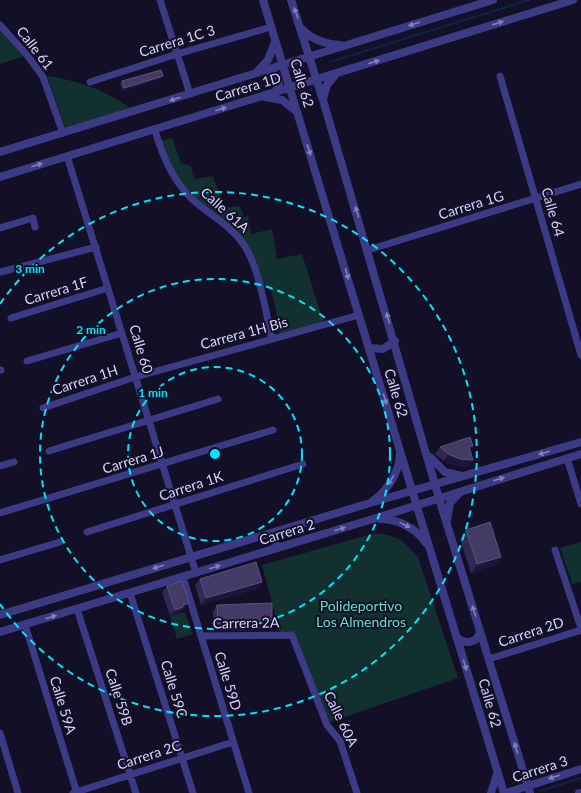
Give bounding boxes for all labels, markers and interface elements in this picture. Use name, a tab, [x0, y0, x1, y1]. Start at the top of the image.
one-way arrow	[293, 7, 299, 19]
one-way arrow	[493, 20, 505, 26]
street label: Carrera 1C 3	[137, 21, 217, 60]
one-way arrow	[408, 21, 420, 27]
street label: Calle 61	[13, 23, 58, 73]
street label: Calle 62	[287, 56, 318, 109]
one-way arrow	[368, 59, 380, 65]
street label: Carrera 1D	[213, 68, 283, 105]
one-way arrow	[169, 96, 181, 102]
one-way arrow	[215, 106, 227, 112]
one-way arrow	[306, 144, 312, 156]
one-way arrow	[32, 162, 44, 168]
street label: Calle 61A	[197, 183, 254, 236]
street label: Calle 64	[538, 185, 569, 238]
street label: Carrera 1G	[436, 187, 506, 223]
one-way arrow	[354, 206, 360, 218]
text: 3 min	[15, 261, 45, 276]
one-way arrow	[344, 269, 350, 281]
street label: Carrera 1F	[22, 273, 90, 308]
one-way arrow	[385, 312, 391, 324]
street label: Carrera 1H Bis	[198, 313, 289, 352]
text: 2 min	[76, 322, 106, 337]
street label: Calle 60	[126, 322, 157, 375]
street label: Carrera 1H	[50, 361, 120, 398]
street label: Calle 62	[381, 366, 412, 419]
text: 1 min	[138, 385, 168, 400]
one-way arrow	[382, 393, 388, 405]
street label: Carrera 1J	[100, 442, 166, 477]
centre of rings	[208, 447, 222, 461]
one-way arrow	[537, 450, 549, 456]
street label: Carrera 1K	[157, 467, 226, 504]
one-way arrow	[387, 475, 395, 485]
one-way arrow	[494, 476, 506, 482]
street label: Carrera 2	[257, 515, 317, 548]
one-way arrow	[399, 522, 411, 528]
one-way arrow	[334, 526, 346, 532]
one-way arrow	[152, 564, 164, 570]
one-way arrow	[210, 564, 222, 570]
park label: Polideportivo Los Almendros	[316, 597, 406, 630]
one-way arrow	[471, 604, 477, 616]
street label: Carrera 2A	[212, 613, 280, 632]
street label: Carrera 2D	[496, 613, 566, 650]
one-way arrow	[45, 614, 57, 620]
street label: Calle 59D	[211, 649, 245, 712]
street label: Calle 59C	[158, 658, 191, 720]
one-way arrow	[462, 659, 468, 671]
street label: Calle 59B	[102, 666, 137, 728]
street label: Calle 59A	[47, 674, 80, 736]
street label: Calle 62	[475, 676, 506, 729]
street label: Calle 60A	[321, 688, 362, 750]
street label: Carrera 2C	[115, 736, 184, 773]
one-way arrow	[513, 742, 519, 754]
street label: Carrera 3	[510, 752, 570, 785]
one-way arrow	[548, 774, 560, 780]

